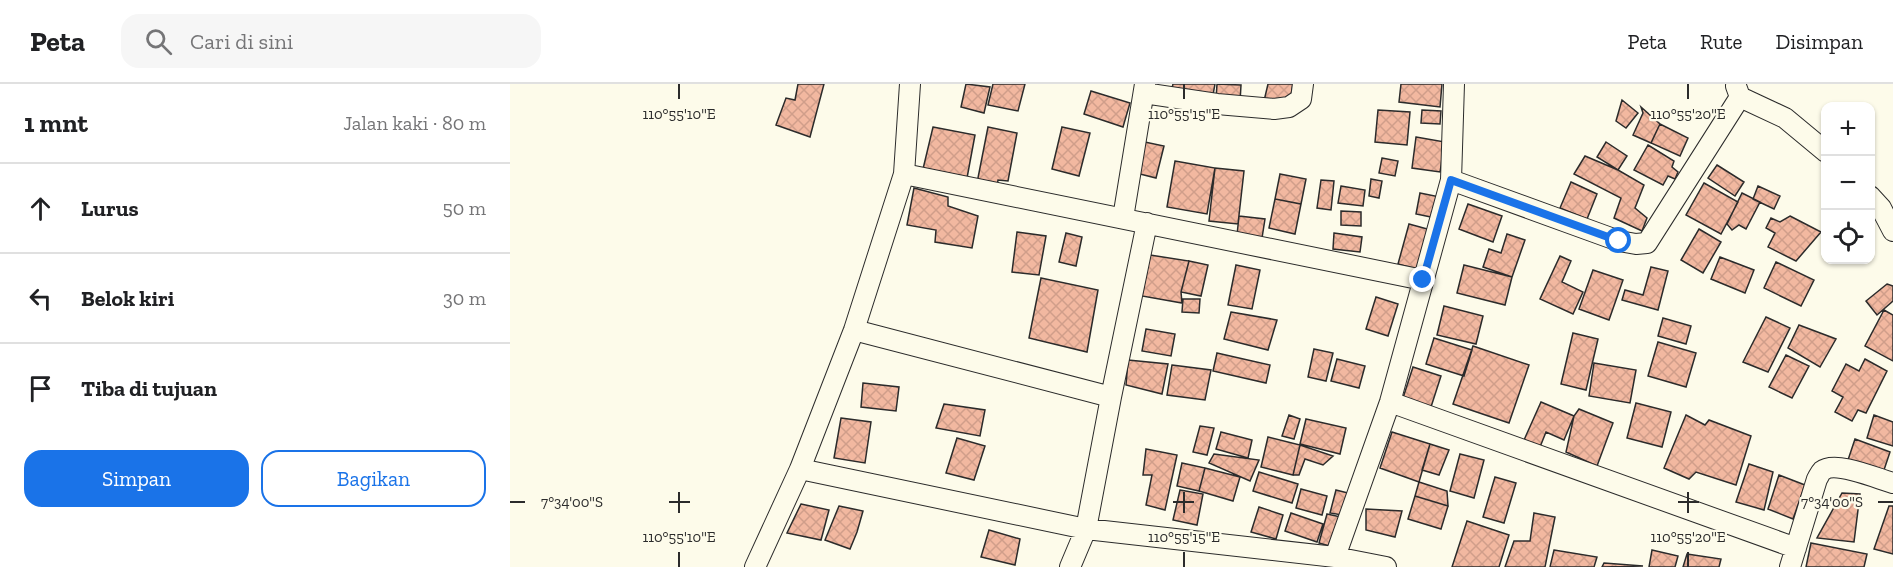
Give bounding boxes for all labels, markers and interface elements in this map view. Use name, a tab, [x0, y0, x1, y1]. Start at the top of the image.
search box	[121, 14, 541, 68]
text: Peta	[30, 25, 85, 58]
icon: search	[142, 25, 175, 58]
text: Cari di sini	[190, 28, 293, 55]
text: Peta	[1628, 29, 1667, 54]
text: Rute	[1700, 29, 1742, 54]
text: Disimpan	[1775, 29, 1863, 54]
map controls	[1821, 102, 1875, 264]
button: +	[1821, 102, 1875, 156]
text: 110°55'10"E	[642, 105, 716, 123]
text: 110°55'15"E	[1148, 105, 1220, 123]
text: 110°55'20"E	[1650, 105, 1726, 123]
text: 1 mnt	[24, 107, 88, 139]
text: Jalan kaki · 80 m	[343, 111, 486, 135]
button: −	[1821, 156, 1875, 210]
icon: ahead	[24, 192, 57, 225]
text: Lurus	[81, 195, 139, 222]
text: 50 m	[442, 196, 486, 220]
button: locate	[1821, 210, 1875, 264]
route start	[1605, 227, 1631, 253]
route end	[1409, 266, 1435, 292]
icon: left	[24, 282, 57, 315]
text: Belok kiri	[81, 285, 174, 312]
text: 30 m	[443, 286, 486, 310]
icon: arrive	[24, 372, 57, 405]
text: Tiba di tujuan	[81, 375, 217, 402]
button: Simpan	[24, 450, 249, 507]
button: Bagikan	[261, 450, 486, 507]
text: 7°34'00"S	[541, 493, 603, 511]
text: 7°34'00"S	[1801, 493, 1863, 511]
text: 110°55'10"E	[642, 528, 716, 546]
text: 110°55'15"E	[1148, 528, 1220, 546]
text: 110°55'20"E	[1650, 528, 1726, 546]

